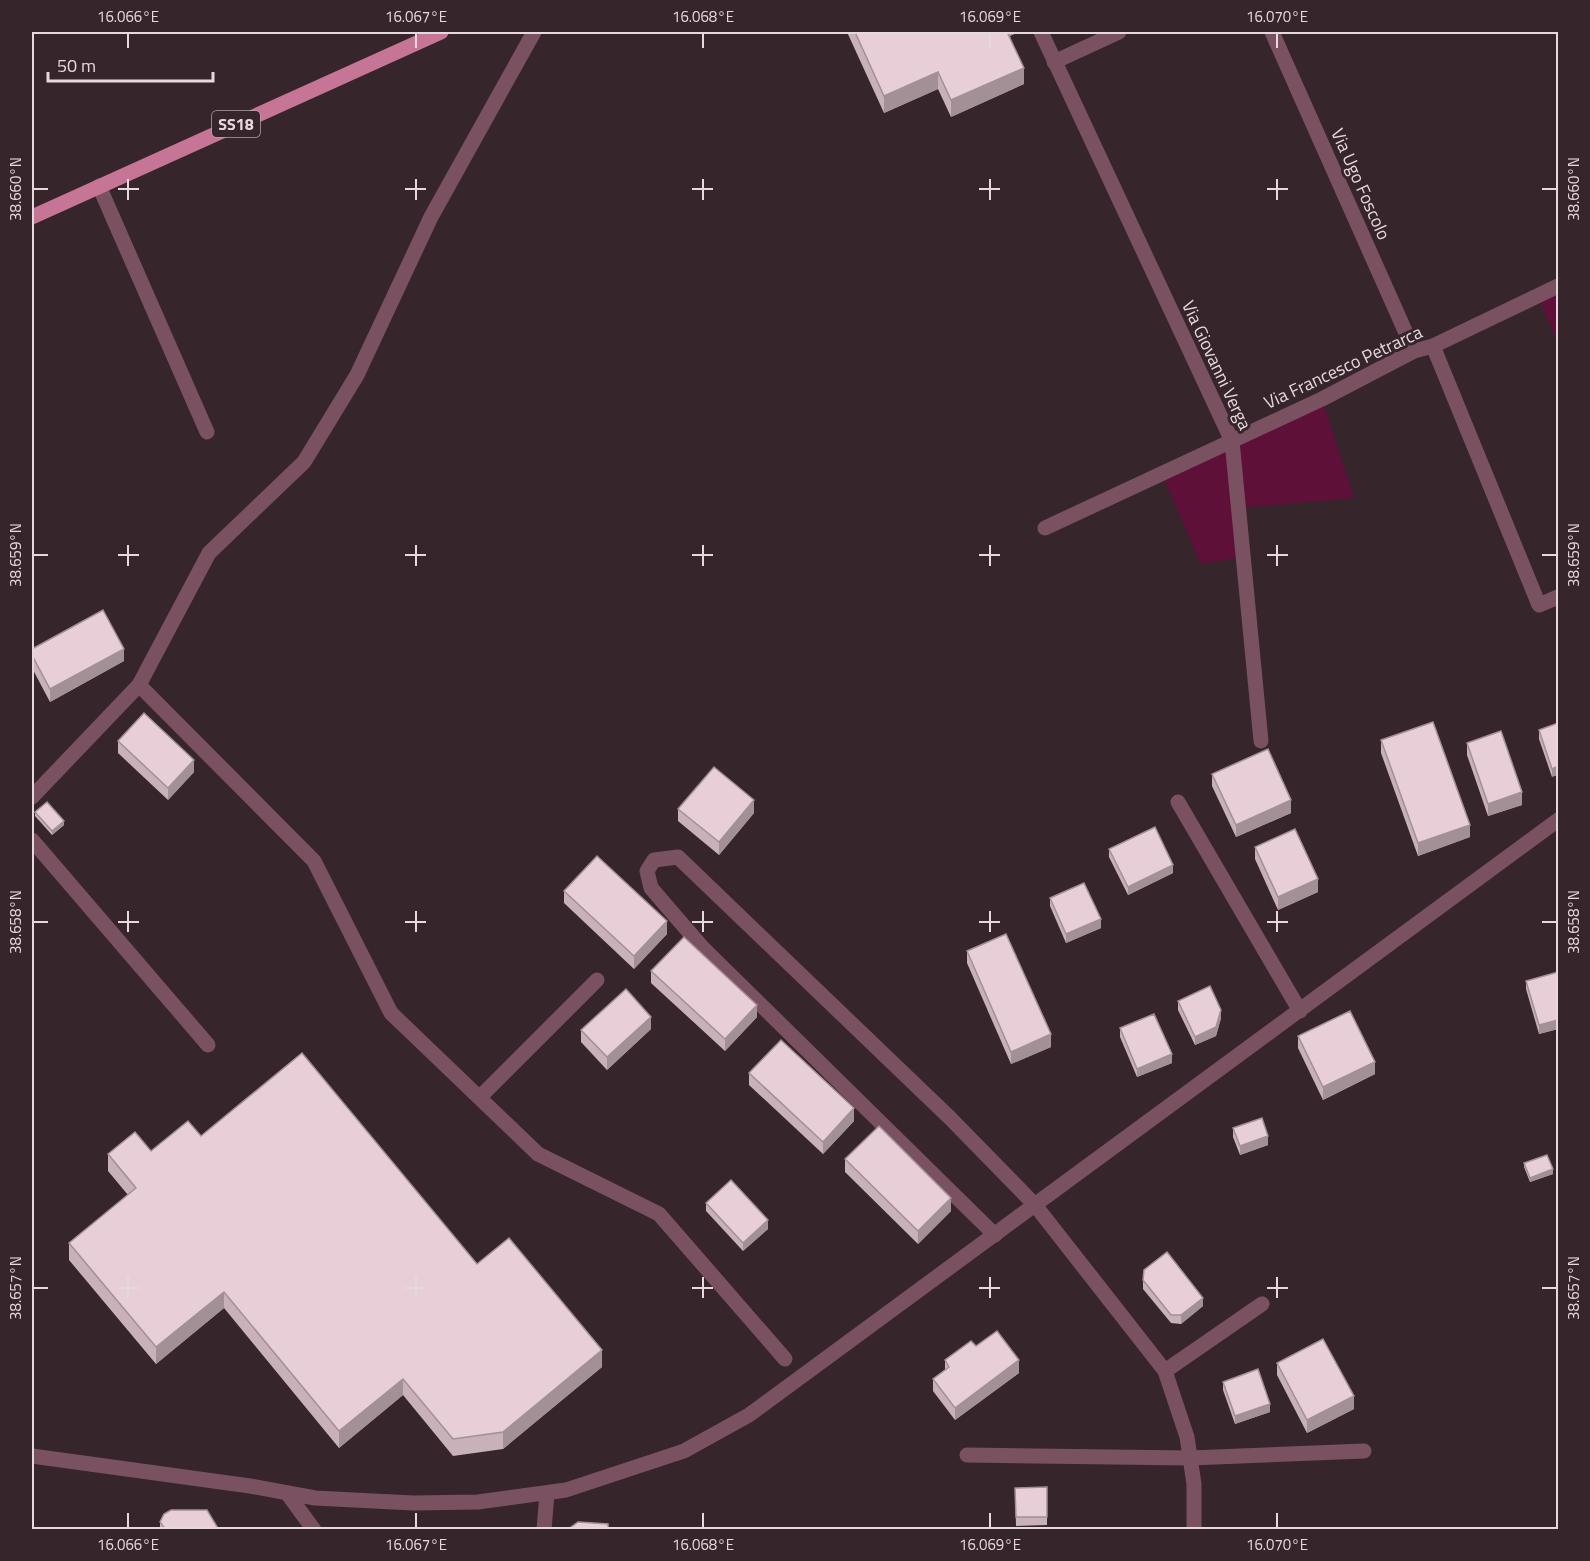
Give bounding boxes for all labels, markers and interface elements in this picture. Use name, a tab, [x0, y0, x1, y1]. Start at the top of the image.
text: 16.066°E	[97, 5, 159, 28]
text: 16.067°E	[385, 5, 447, 28]
text: 16.068°E	[672, 5, 734, 28]
text: 16.069°E	[959, 5, 1021, 28]
text: 16.070°E	[1246, 5, 1308, 28]
scale bar	[48, 45, 213, 83]
text: 50 m	[57, 52, 96, 79]
road number: SS18	[212, 111, 260, 137]
street label: Via Ugo Foscolo	[1324, 124, 1398, 244]
text: 38.660°N	[4, 157, 27, 221]
text: 38.660°N	[1562, 157, 1585, 221]
street label: Via Giovanni Verga	[1175, 296, 1259, 434]
street label: Via Francesco Petrarca	[1259, 318, 1427, 416]
text: 38.659°N	[4, 523, 27, 587]
text: 38.659°N	[1562, 523, 1585, 587]
text: 38.658°N	[4, 890, 27, 954]
text: 38.658°N	[1562, 890, 1585, 954]
text: 38.657°N	[4, 1256, 27, 1320]
text: 38.657°N	[1562, 1256, 1585, 1320]
text: 16.066°E	[97, 1533, 159, 1556]
text: 16.067°E	[385, 1533, 447, 1556]
text: 16.068°E	[672, 1533, 734, 1556]
text: 16.069°E	[959, 1533, 1021, 1556]
text: 16.070°E	[1246, 1533, 1308, 1556]

